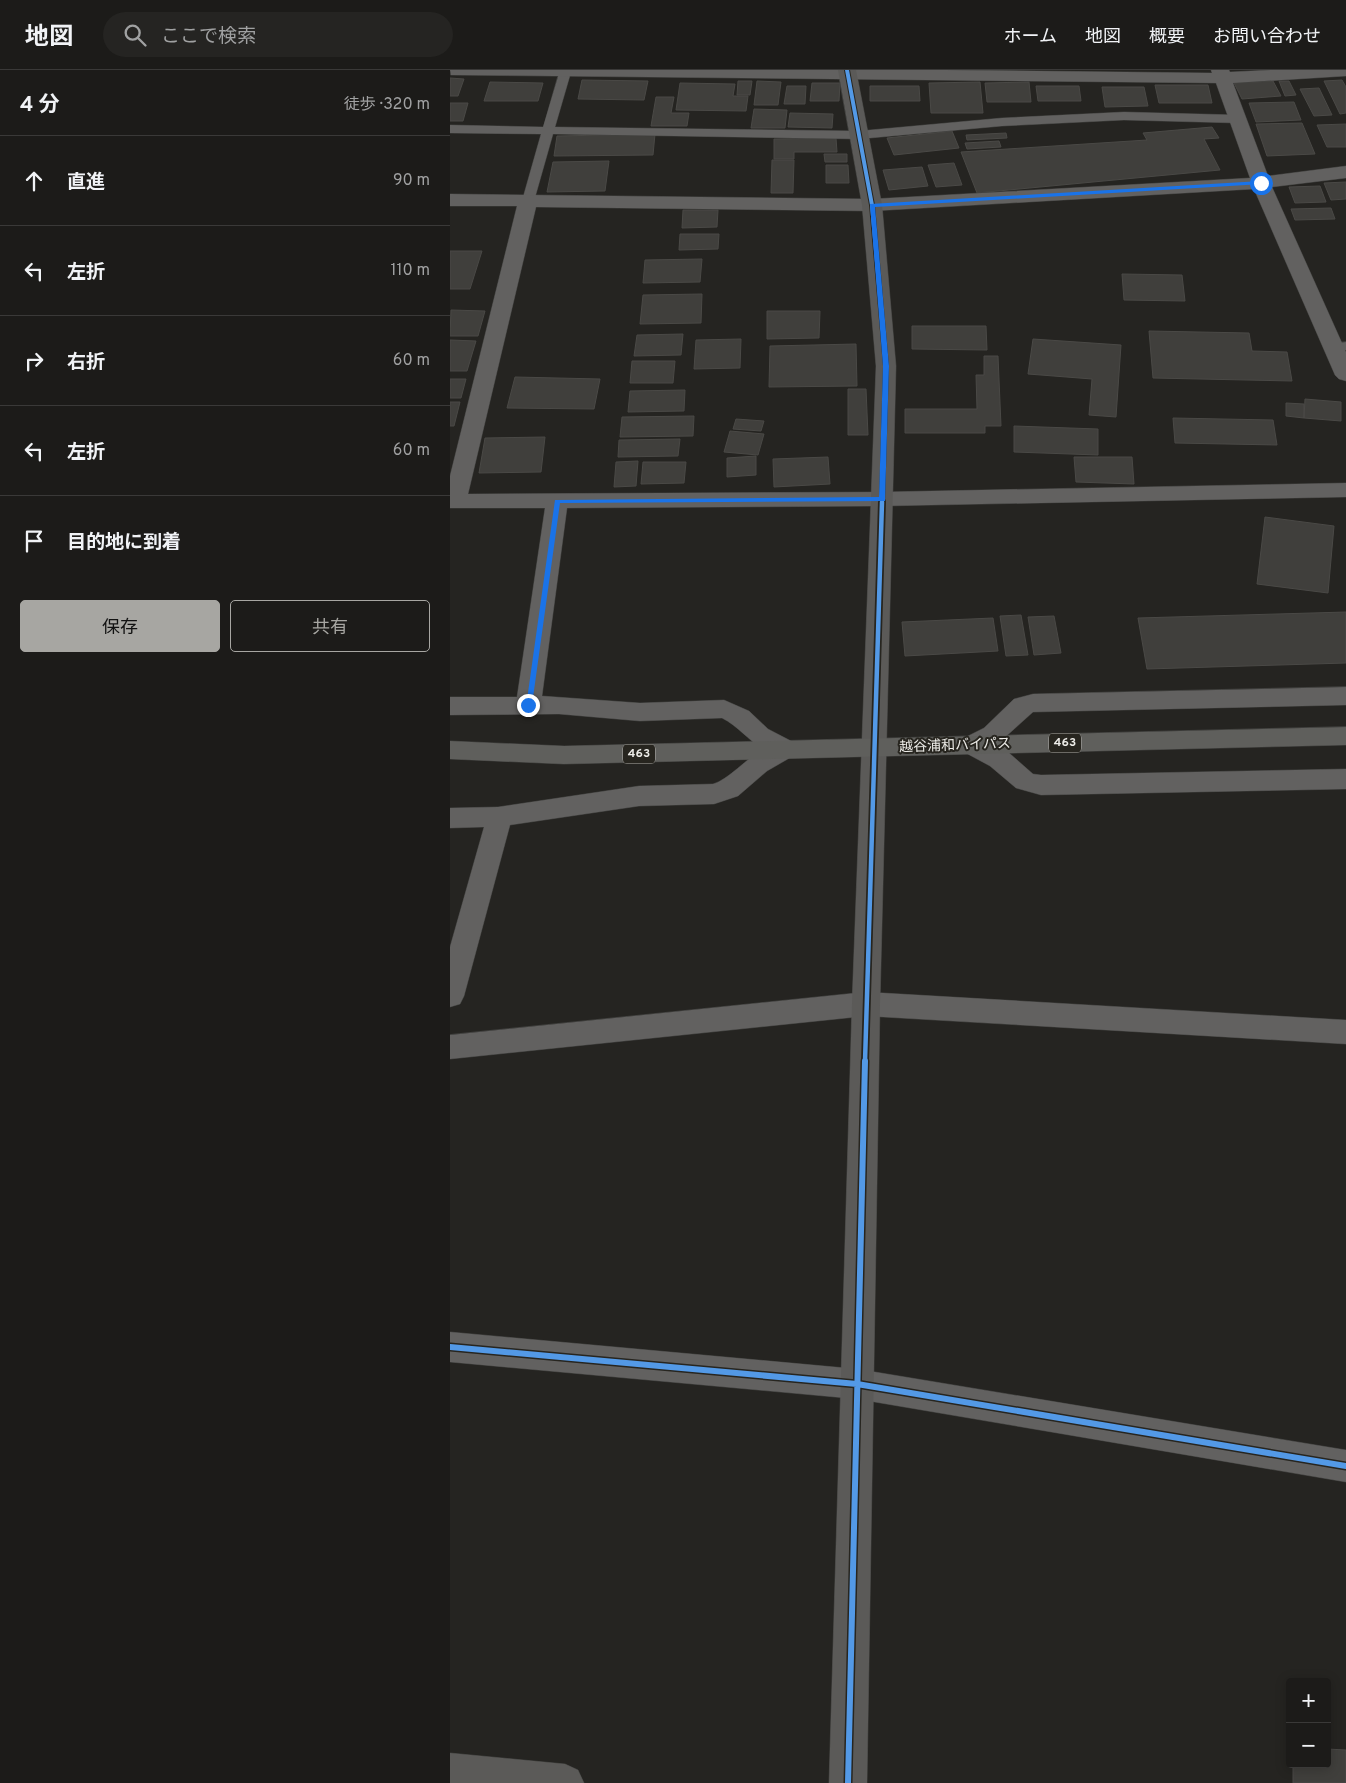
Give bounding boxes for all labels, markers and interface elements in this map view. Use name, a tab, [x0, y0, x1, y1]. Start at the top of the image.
search box	[103, 12, 453, 57]
icon: search	[121, 21, 149, 49]
text: 地図	[25, 23, 73, 53]
text: ここで検索	[161, 25, 256, 49]
text: ホーム	[1004, 26, 1057, 49]
text: 地図	[1085, 26, 1121, 49]
text: 概要	[1149, 26, 1185, 49]
text: お問い合わせ	[1213, 26, 1321, 49]
text: 4 分	[20, 92, 60, 119]
text: 徒歩 · 320 m	[344, 95, 430, 115]
icon: ahead	[20, 167, 48, 195]
text: 直進	[67, 171, 105, 195]
text: 90 m	[393, 171, 430, 191]
route start	[1250, 172, 1273, 195]
icon: left	[20, 257, 48, 285]
text: 左折	[67, 261, 105, 285]
text: 110 m	[390, 261, 430, 281]
icon: right	[20, 347, 48, 375]
text: 右折	[67, 351, 105, 375]
text: 60 m	[393, 351, 430, 371]
icon: left	[20, 437, 48, 465]
text: 左折	[67, 441, 105, 465]
text: 60 m	[393, 441, 430, 461]
icon: arrive	[20, 527, 48, 555]
text: 目的地に到着	[67, 531, 181, 555]
button: 保存	[20, 600, 220, 652]
button: 共有	[230, 600, 430, 652]
route end	[517, 694, 540, 717]
road number: 463	[1049, 734, 1081, 752]
street label: 越谷浦和バイパス	[899, 736, 1011, 756]
road number: 463	[623, 744, 655, 764]
map controls	[1286, 1678, 1331, 1768]
button: +	[1286, 1678, 1331, 1723]
button: −	[1286, 1723, 1331, 1768]

